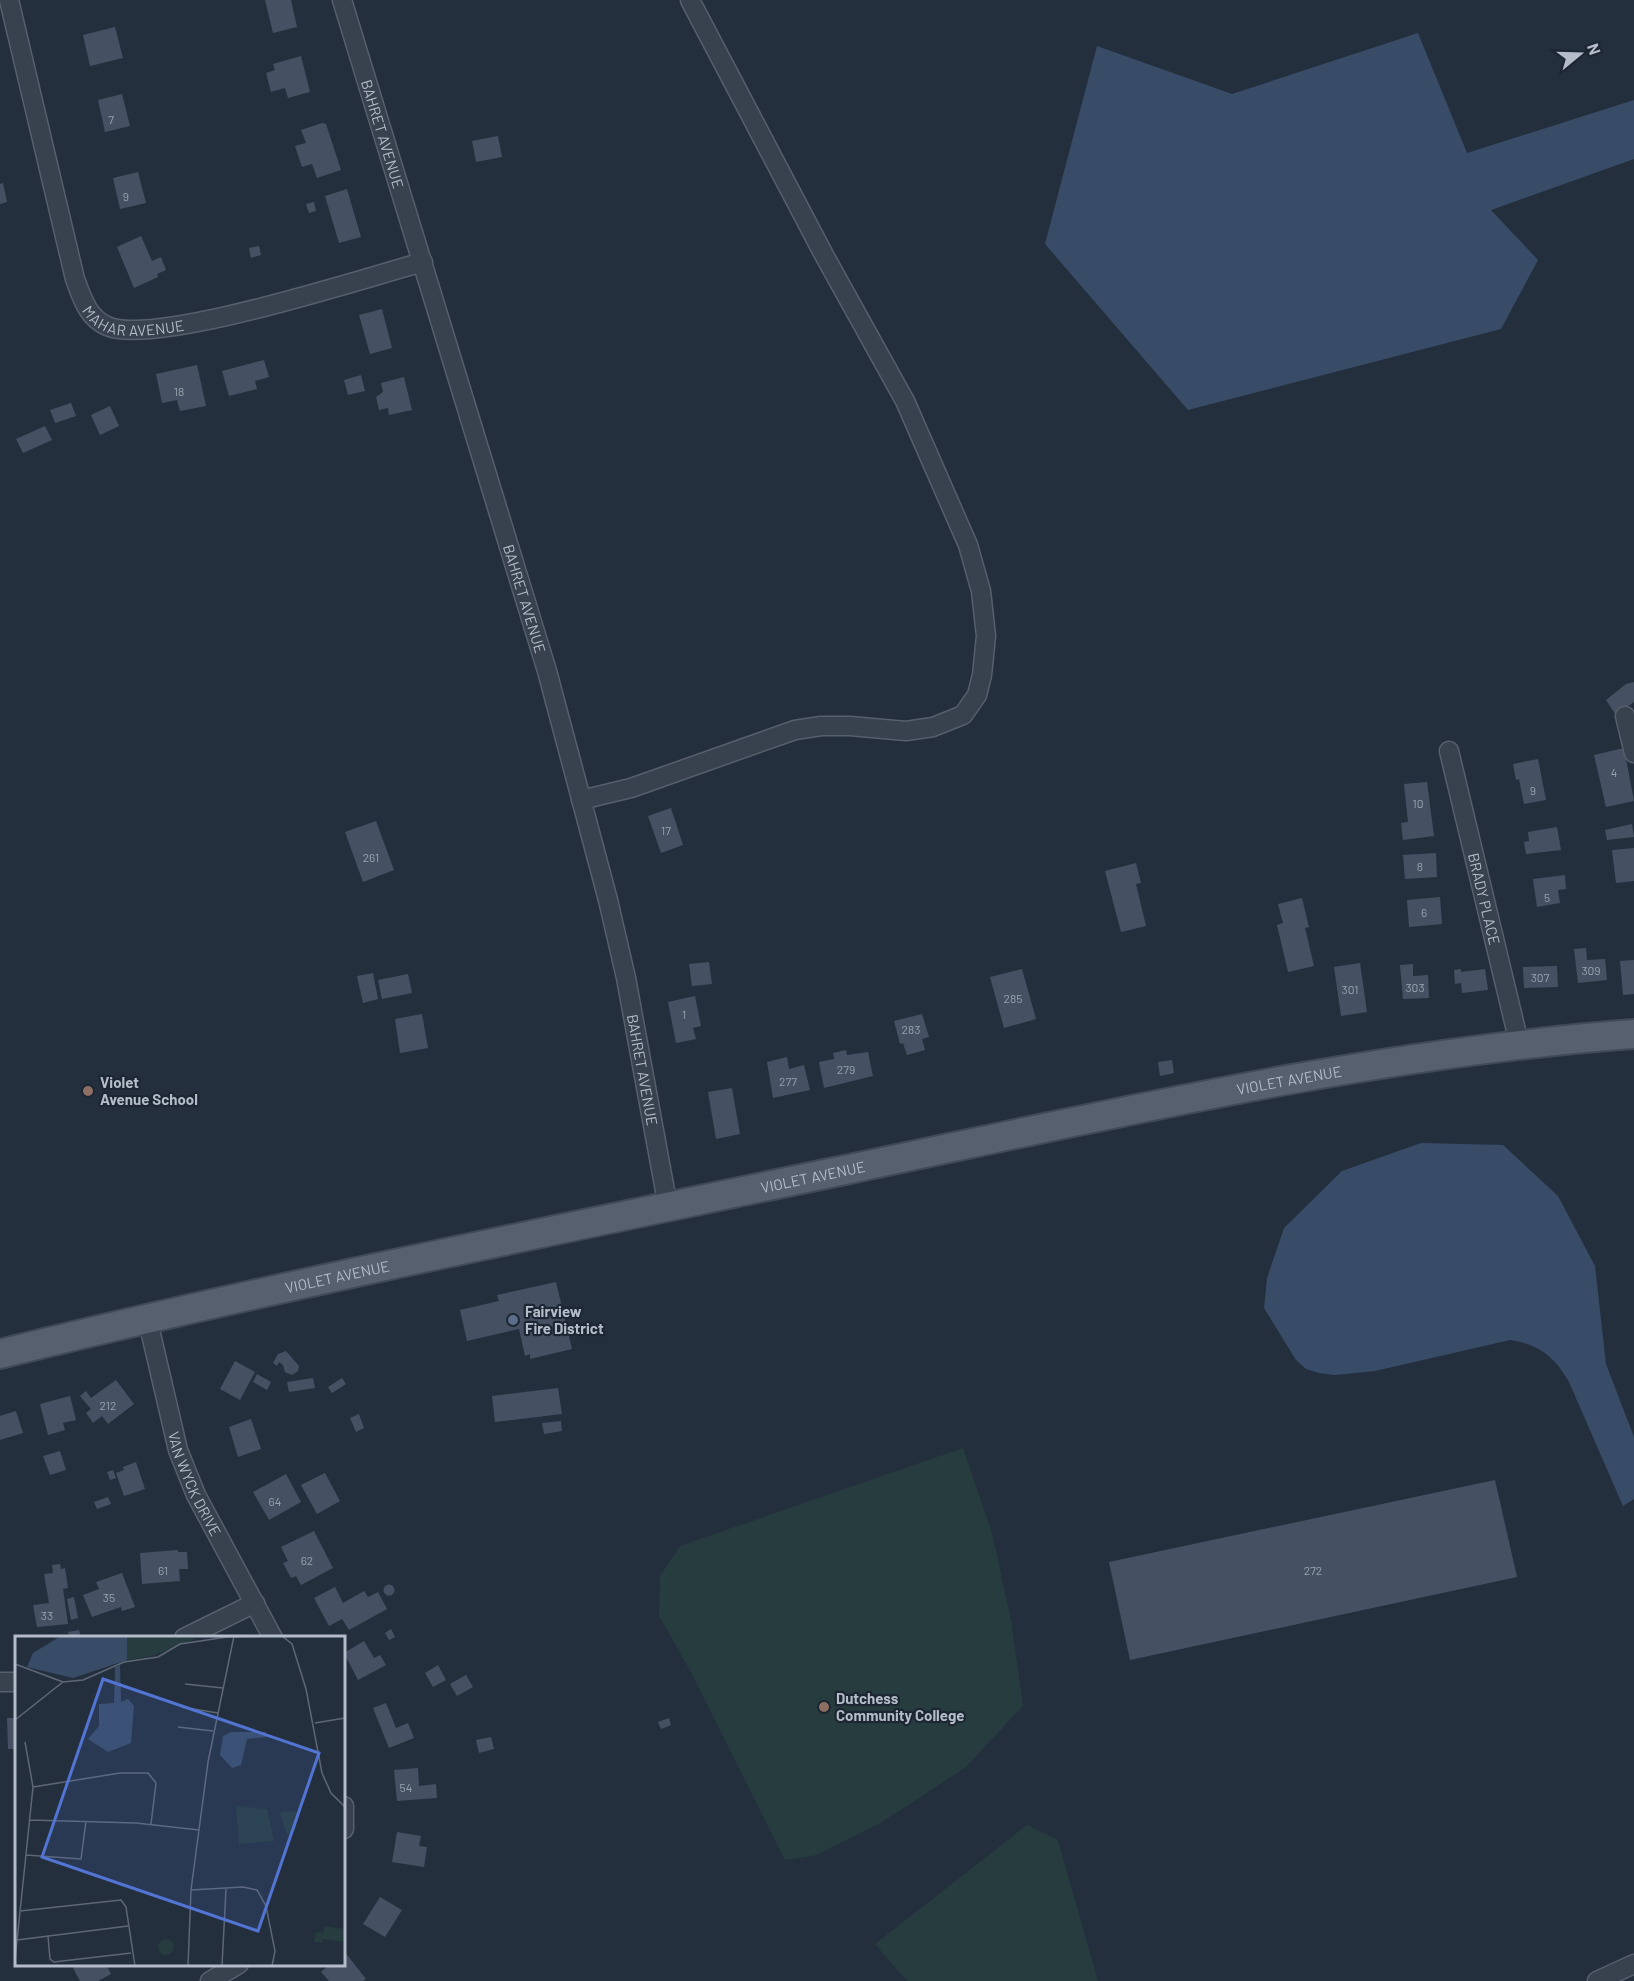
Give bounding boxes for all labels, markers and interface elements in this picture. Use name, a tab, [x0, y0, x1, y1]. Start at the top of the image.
north arrow	[1550, 24, 1610, 84]
text: N	[1584, 41, 1605, 57]
street label: BAHRET AVENUE	[358, 77, 408, 190]
house number: 7	[108, 112, 114, 126]
house number: 9	[123, 189, 129, 203]
street label: MAHAR AVENUE	[79, 302, 185, 339]
house number: 18	[174, 384, 184, 398]
street label: BAHRET AVENUE	[500, 542, 550, 655]
house number: 4	[1611, 765, 1617, 779]
house number: 9	[1530, 783, 1536, 797]
house number: 10	[1413, 796, 1423, 810]
house number: 17	[661, 823, 671, 837]
house number: 261	[363, 850, 379, 864]
street label: BRADY PLACE	[1465, 851, 1504, 947]
house number: 8	[1417, 859, 1423, 873]
house number: 5	[1544, 890, 1550, 904]
house number: 6	[1421, 905, 1427, 919]
house number: 309	[1581, 963, 1601, 977]
house number: 307	[1531, 970, 1550, 984]
house number: 303	[1405, 980, 1425, 994]
house number: 301	[1342, 982, 1358, 996]
house number: 285	[1004, 991, 1022, 1005]
house number: 1	[682, 1007, 686, 1021]
street label: BAHRET AVENUE	[624, 1013, 662, 1127]
house number: 283	[902, 1022, 920, 1036]
house number: 279	[837, 1062, 855, 1076]
street label: VIOLET AVENUE	[1235, 1062, 1343, 1098]
place label: Violet Avenue School	[100, 1073, 198, 1108]
house number: 277	[779, 1074, 797, 1088]
marker: Violet Avenue School	[81, 1084, 95, 1098]
street label: VIOLET AVENUE	[759, 1157, 867, 1196]
street label: VIOLET AVENUE	[283, 1256, 391, 1297]
place label: Fairview Fire District	[525, 1302, 604, 1337]
marker: Fairview Fire District	[506, 1313, 520, 1327]
house number: 212	[100, 1398, 116, 1412]
street label: VAN WYCK DRIVE	[165, 1430, 225, 1539]
house number: 64	[269, 1494, 281, 1508]
house number: 62	[301, 1553, 313, 1567]
house number: 61	[158, 1563, 168, 1577]
house number: 272	[1304, 1563, 1322, 1577]
house number: 35	[103, 1590, 115, 1604]
house number: 33	[41, 1608, 53, 1622]
inset map	[15, 1636, 345, 1966]
place label: Dutchess Community College	[836, 1689, 964, 1724]
marker: Dutchess Community College	[817, 1700, 831, 1714]
house number: 54	[400, 1780, 412, 1794]

